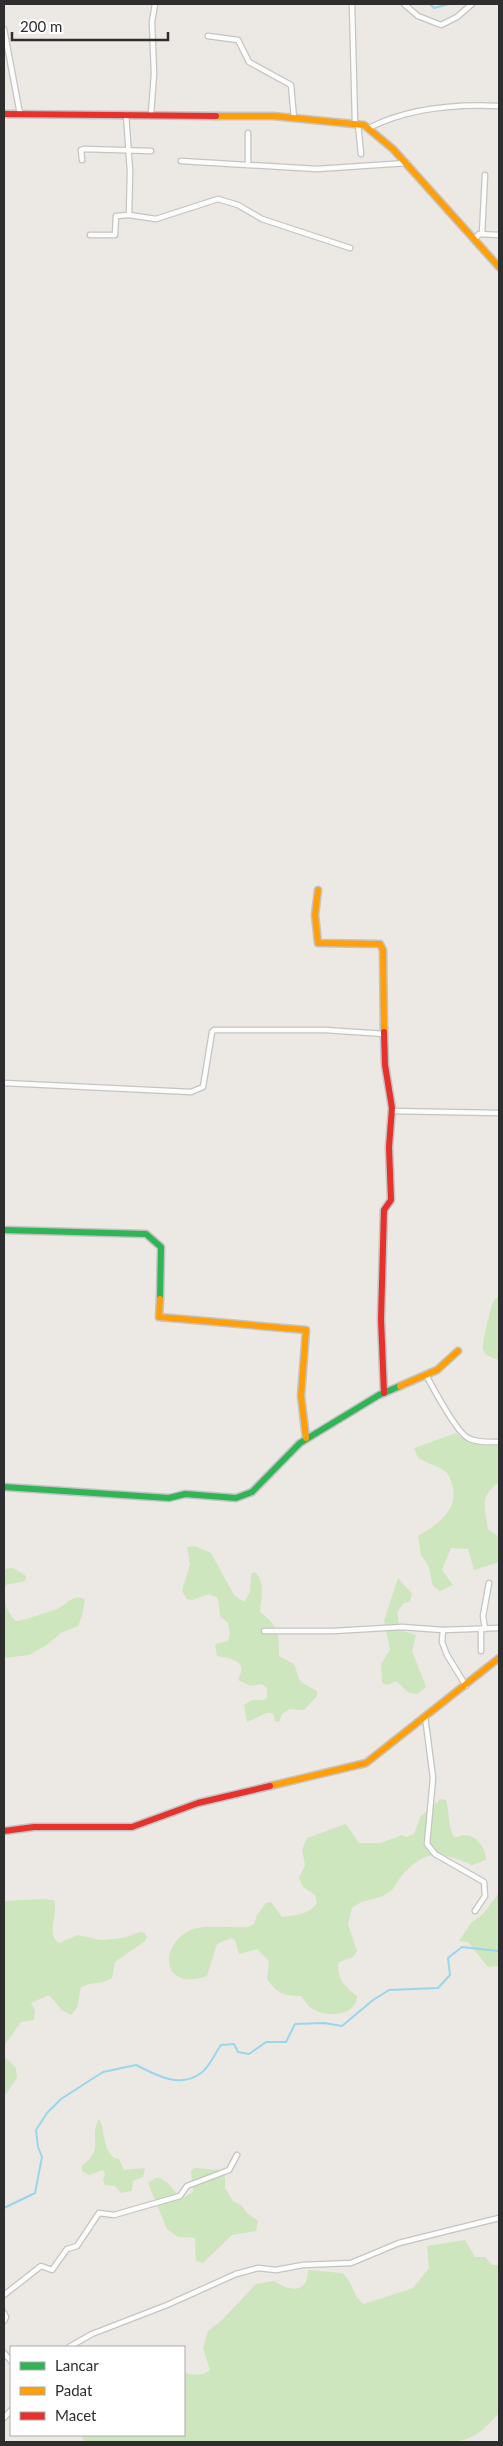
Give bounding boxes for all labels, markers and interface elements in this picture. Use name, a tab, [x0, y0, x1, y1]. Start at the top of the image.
scale bar	[12, 10, 169, 42]
text: 200 m	[20, 17, 62, 35]
legend	[10, 2346, 185, 2436]
text: Lancar	[55, 2356, 99, 2374]
text: Padat	[55, 2381, 93, 2399]
text: Macet	[55, 2406, 97, 2424]

